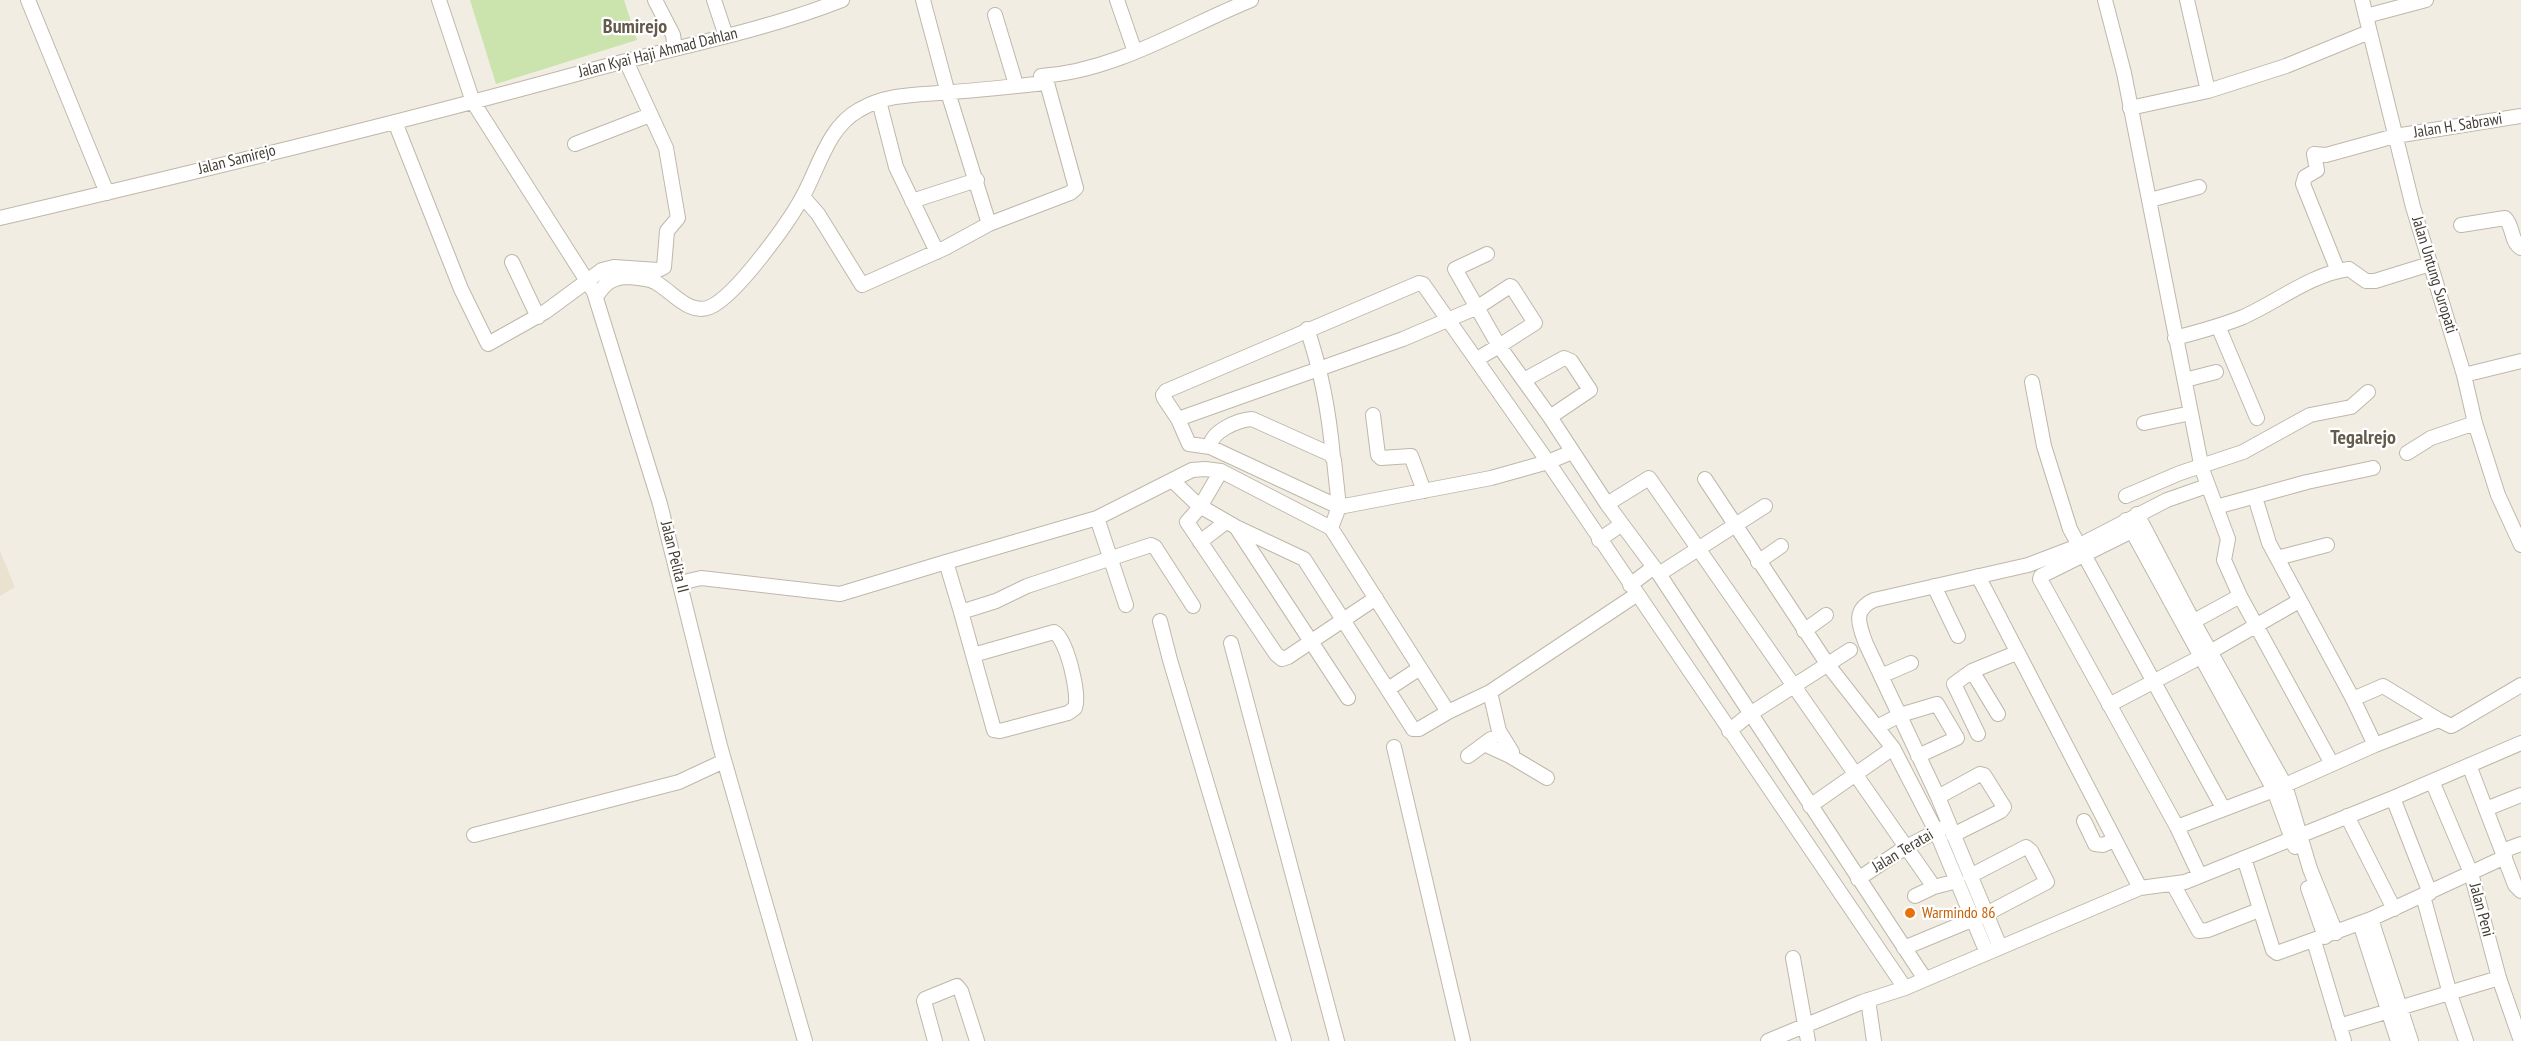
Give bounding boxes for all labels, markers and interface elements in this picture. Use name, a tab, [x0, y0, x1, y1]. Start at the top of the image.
district label: Bumirejo	[603, 15, 667, 39]
street label: Jalan Kyai Haji Ahmad Dahlan	[576, 24, 740, 82]
street label: Jalan H. Sabrawi	[2412, 110, 2504, 142]
street label: Jalan Samirejo	[196, 141, 278, 179]
street label: Jalan Untung Suropati	[2407, 214, 2461, 336]
district label: Tegalrejo	[2330, 426, 2396, 450]
street label: Jalan Pelita II	[656, 519, 692, 595]
street label: Jalan Teratai	[1869, 825, 1937, 877]
street label: Jalan Peni	[2465, 881, 2497, 939]
place label: Warmindo 86	[1922, 903, 1996, 923]
marker: Warmindo 86	[1903, 906, 1917, 920]

